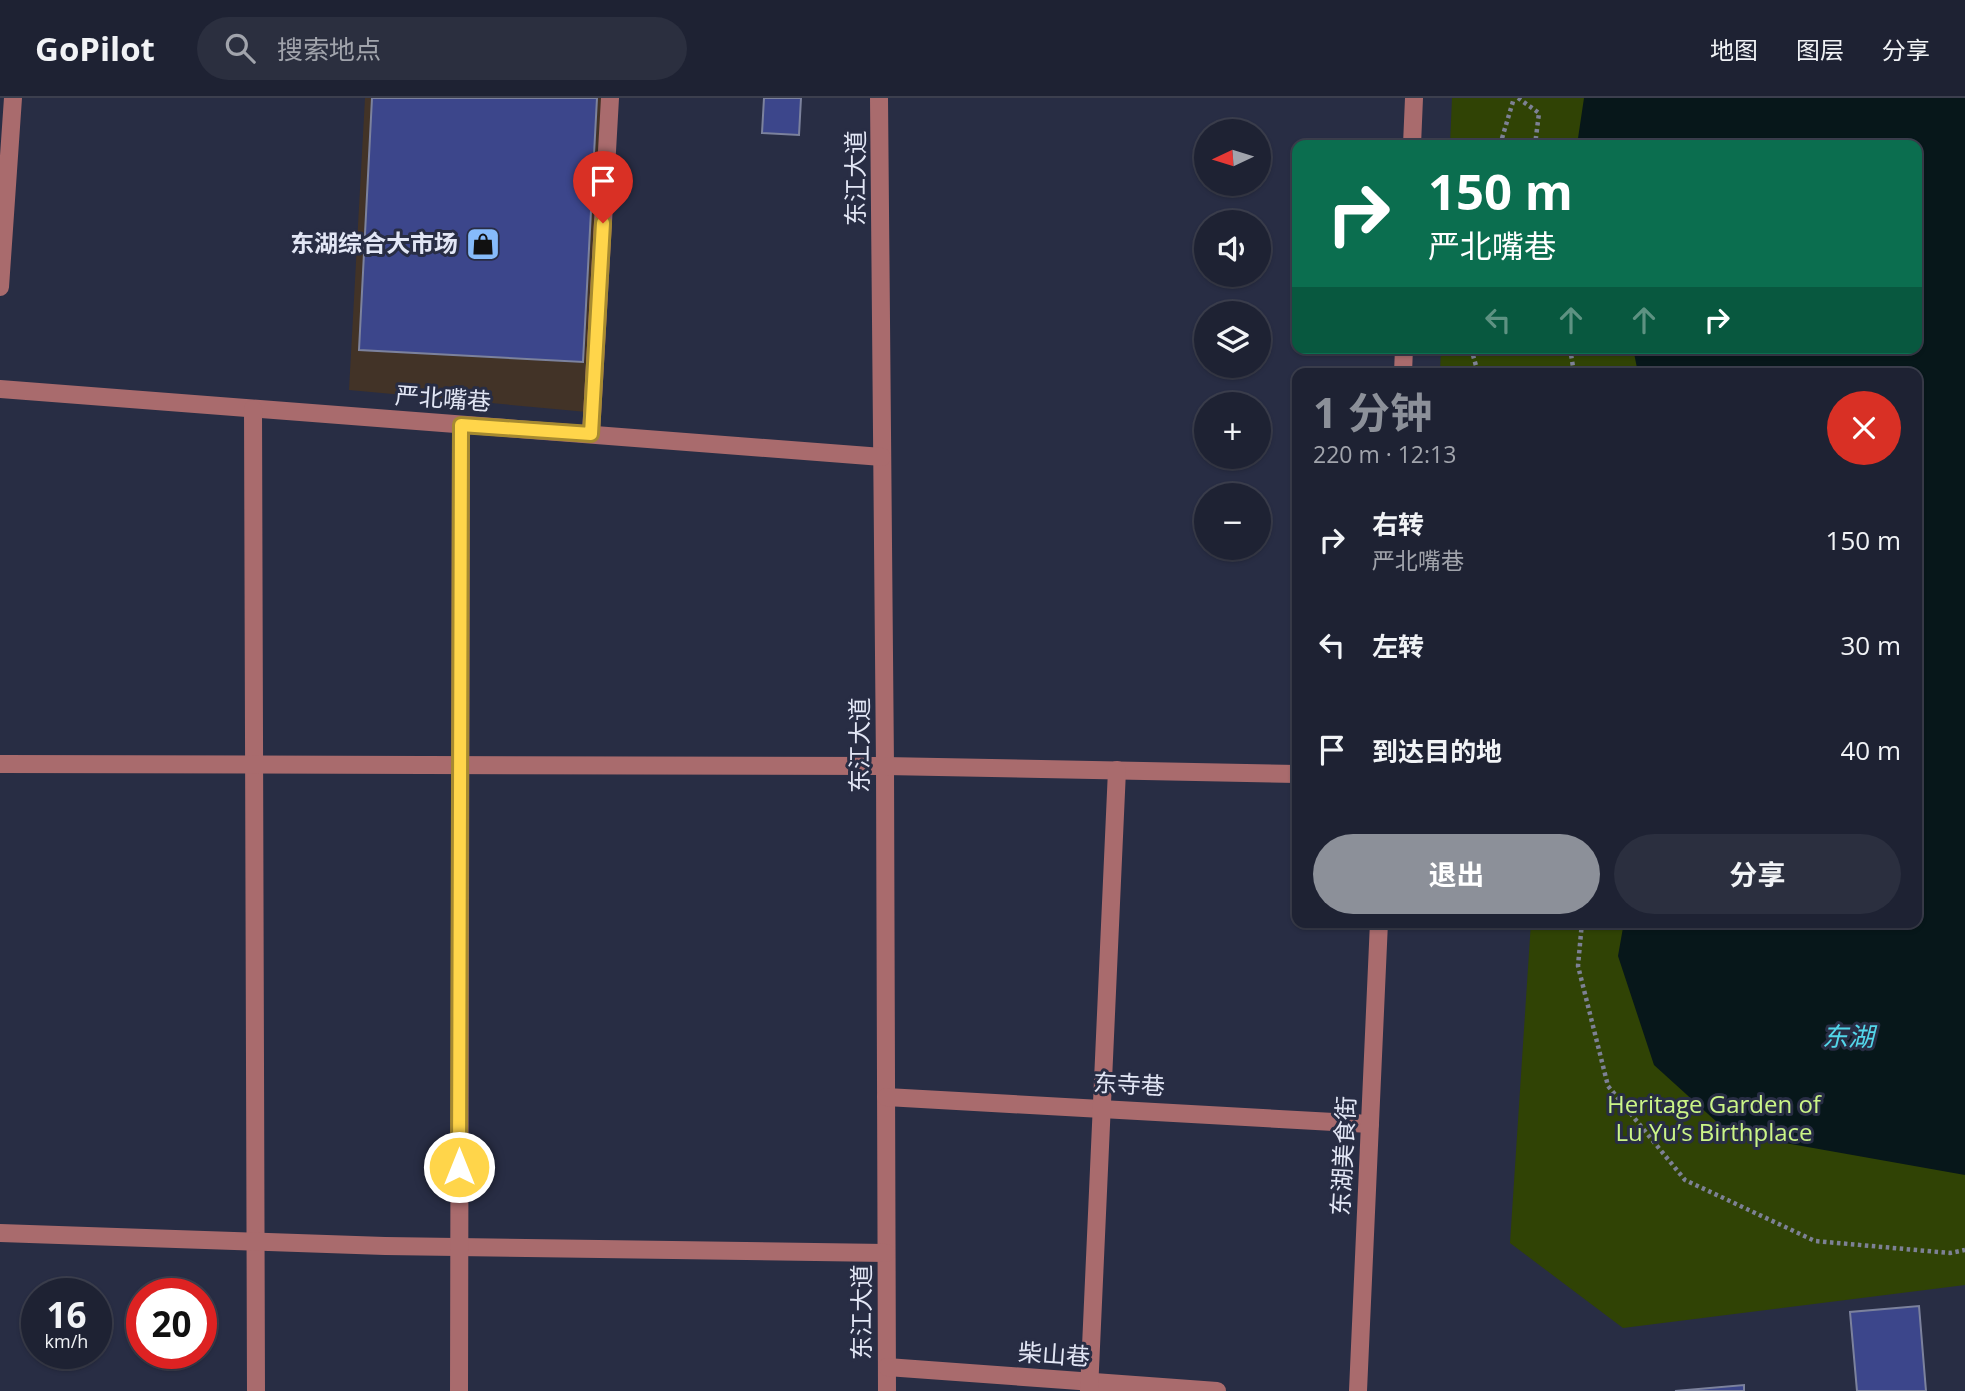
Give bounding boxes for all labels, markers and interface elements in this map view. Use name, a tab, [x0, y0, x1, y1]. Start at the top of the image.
search box	[197, 17, 687, 80]
text: GoPilot	[35, 26, 155, 71]
icon: search	[221, 29, 259, 67]
text: 搜索地点	[277, 31, 381, 67]
text: 地图	[1710, 33, 1758, 66]
text: 图层	[1796, 33, 1844, 66]
text: 分享	[1882, 33, 1930, 66]
north arrow	[1194, 119, 1270, 196]
map controls	[1194, 119, 1271, 560]
street label: 东江大道	[838, 130, 871, 226]
pin	[573, 151, 633, 223]
text: 150 m	[1428, 158, 1573, 224]
icon: arrive	[584, 162, 622, 200]
icon: right	[1313, 168, 1404, 259]
button: sound	[1194, 210, 1271, 287]
text: 严北嘴巷	[1428, 224, 1556, 267]
shop icon: 东湖综合大市场	[464, 225, 502, 263]
place label: 东湖综合大市场	[290, 226, 458, 259]
button: layers	[1194, 301, 1271, 378]
icon: left	[1479, 301, 1517, 339]
icon: ahead	[1552, 301, 1590, 339]
icon: ahead	[1625, 301, 1663, 339]
icon: right	[1698, 301, 1736, 339]
street label: 严北嘴巷	[394, 378, 492, 417]
text: 1 分钟	[1313, 383, 1432, 440]
button: close	[1827, 391, 1901, 465]
button: +	[1194, 392, 1271, 469]
text: 220 m · 12:13	[1313, 438, 1456, 470]
button: −	[1194, 483, 1271, 560]
text: 右转	[1372, 506, 1424, 542]
icon: right	[1313, 521, 1351, 559]
text: 150 m	[1826, 522, 1901, 558]
text: 严北嘴巷	[1372, 544, 1464, 576]
icon: left	[1313, 626, 1351, 664]
text: 30 m	[1840, 627, 1901, 663]
text: 左转	[1372, 628, 1424, 664]
street label: 东江大道	[842, 697, 875, 793]
icon: arrive	[1313, 731, 1351, 769]
text: 40 m	[1840, 732, 1901, 768]
text: 到达目的地	[1372, 733, 1502, 769]
button: 退出	[1313, 834, 1600, 914]
button: 分享	[1614, 834, 1901, 914]
water label: 东湖	[1822, 1018, 1878, 1054]
street label: 东寺巷	[1092, 1065, 1166, 1102]
park label: Heritage Garden of Lu Yu’s Birthplace	[1607, 1087, 1823, 1148]
street label: 东湖美食街	[1323, 1095, 1362, 1217]
position arrow	[422, 1130, 496, 1204]
street label: 东江大道	[844, 1264, 877, 1360]
speed limit sign: 20	[126, 1278, 217, 1369]
text: 16	[46, 1291, 87, 1338]
text: km/h	[45, 1329, 88, 1353]
street label: 柴山巷	[1017, 1335, 1091, 1372]

